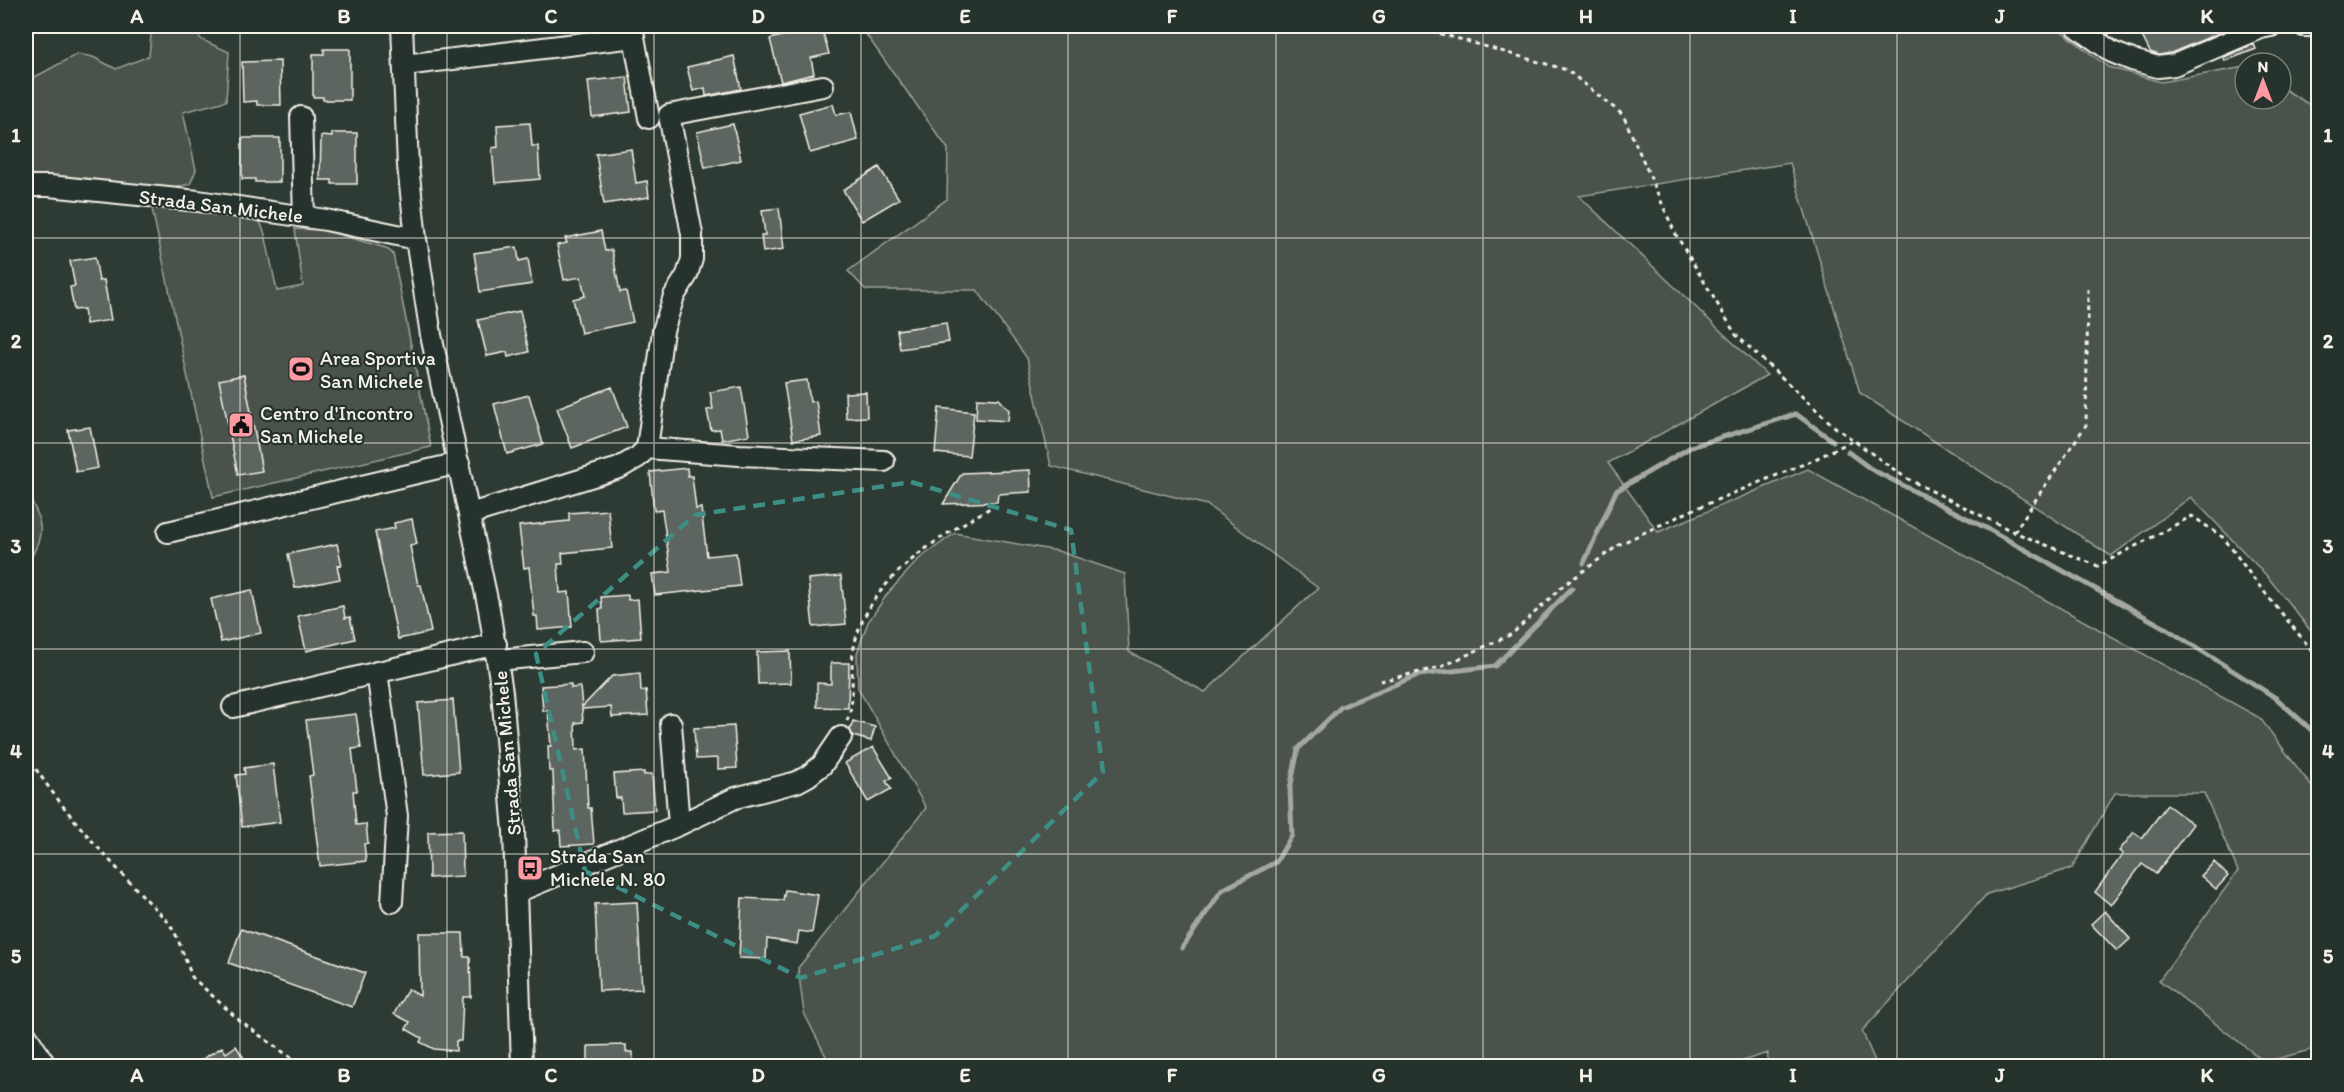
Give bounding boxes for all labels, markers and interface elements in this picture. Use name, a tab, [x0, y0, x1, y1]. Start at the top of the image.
text: A	[130, 4, 144, 28]
text: B	[338, 4, 351, 28]
text: C	[545, 4, 558, 28]
text: D	[751, 4, 765, 28]
text: E	[959, 4, 971, 28]
text: F	[1167, 4, 1178, 28]
text: G	[1372, 4, 1386, 28]
text: H	[1579, 4, 1593, 28]
text: I	[1789, 4, 1797, 28]
text: J	[1994, 4, 2005, 28]
text: K	[2201, 4, 2215, 28]
north arrow	[2233, 51, 2293, 111]
text: N	[2258, 57, 2268, 76]
text: 1	[11, 123, 21, 147]
text: 1	[2323, 123, 2333, 147]
street label: Strada San Michele	[138, 184, 304, 228]
text: 2	[11, 329, 22, 353]
text: 2	[2323, 329, 2334, 353]
place label: Area Sportiva San Michele	[320, 346, 436, 393]
sports icon: Area Sportiva San Michele	[286, 354, 316, 384]
place label: Centro d'Incontro San Michele	[260, 401, 413, 448]
public building icon: Centro d'Incontro San Michele	[226, 410, 256, 440]
text: 3	[11, 534, 22, 558]
text: 3	[2323, 534, 2334, 558]
street label: Strada San Michele	[488, 670, 526, 836]
text: 4	[10, 739, 22, 763]
text: 4	[2322, 739, 2334, 763]
place label: Strada San Michele N. 80	[550, 844, 666, 891]
bus stop icon: Strada San Michele N. 80	[515, 853, 545, 883]
text: 5	[11, 944, 22, 968]
text: 5	[2323, 944, 2334, 968]
text: A	[130, 1063, 144, 1087]
text: B	[338, 1063, 351, 1087]
text: C	[545, 1063, 558, 1087]
text: D	[751, 1063, 765, 1087]
text: E	[959, 1063, 971, 1087]
text: F	[1167, 1063, 1178, 1087]
text: G	[1372, 1063, 1386, 1087]
text: H	[1579, 1063, 1593, 1087]
text: I	[1789, 1063, 1797, 1087]
text: J	[1994, 1063, 2005, 1087]
text: K	[2201, 1063, 2215, 1087]

